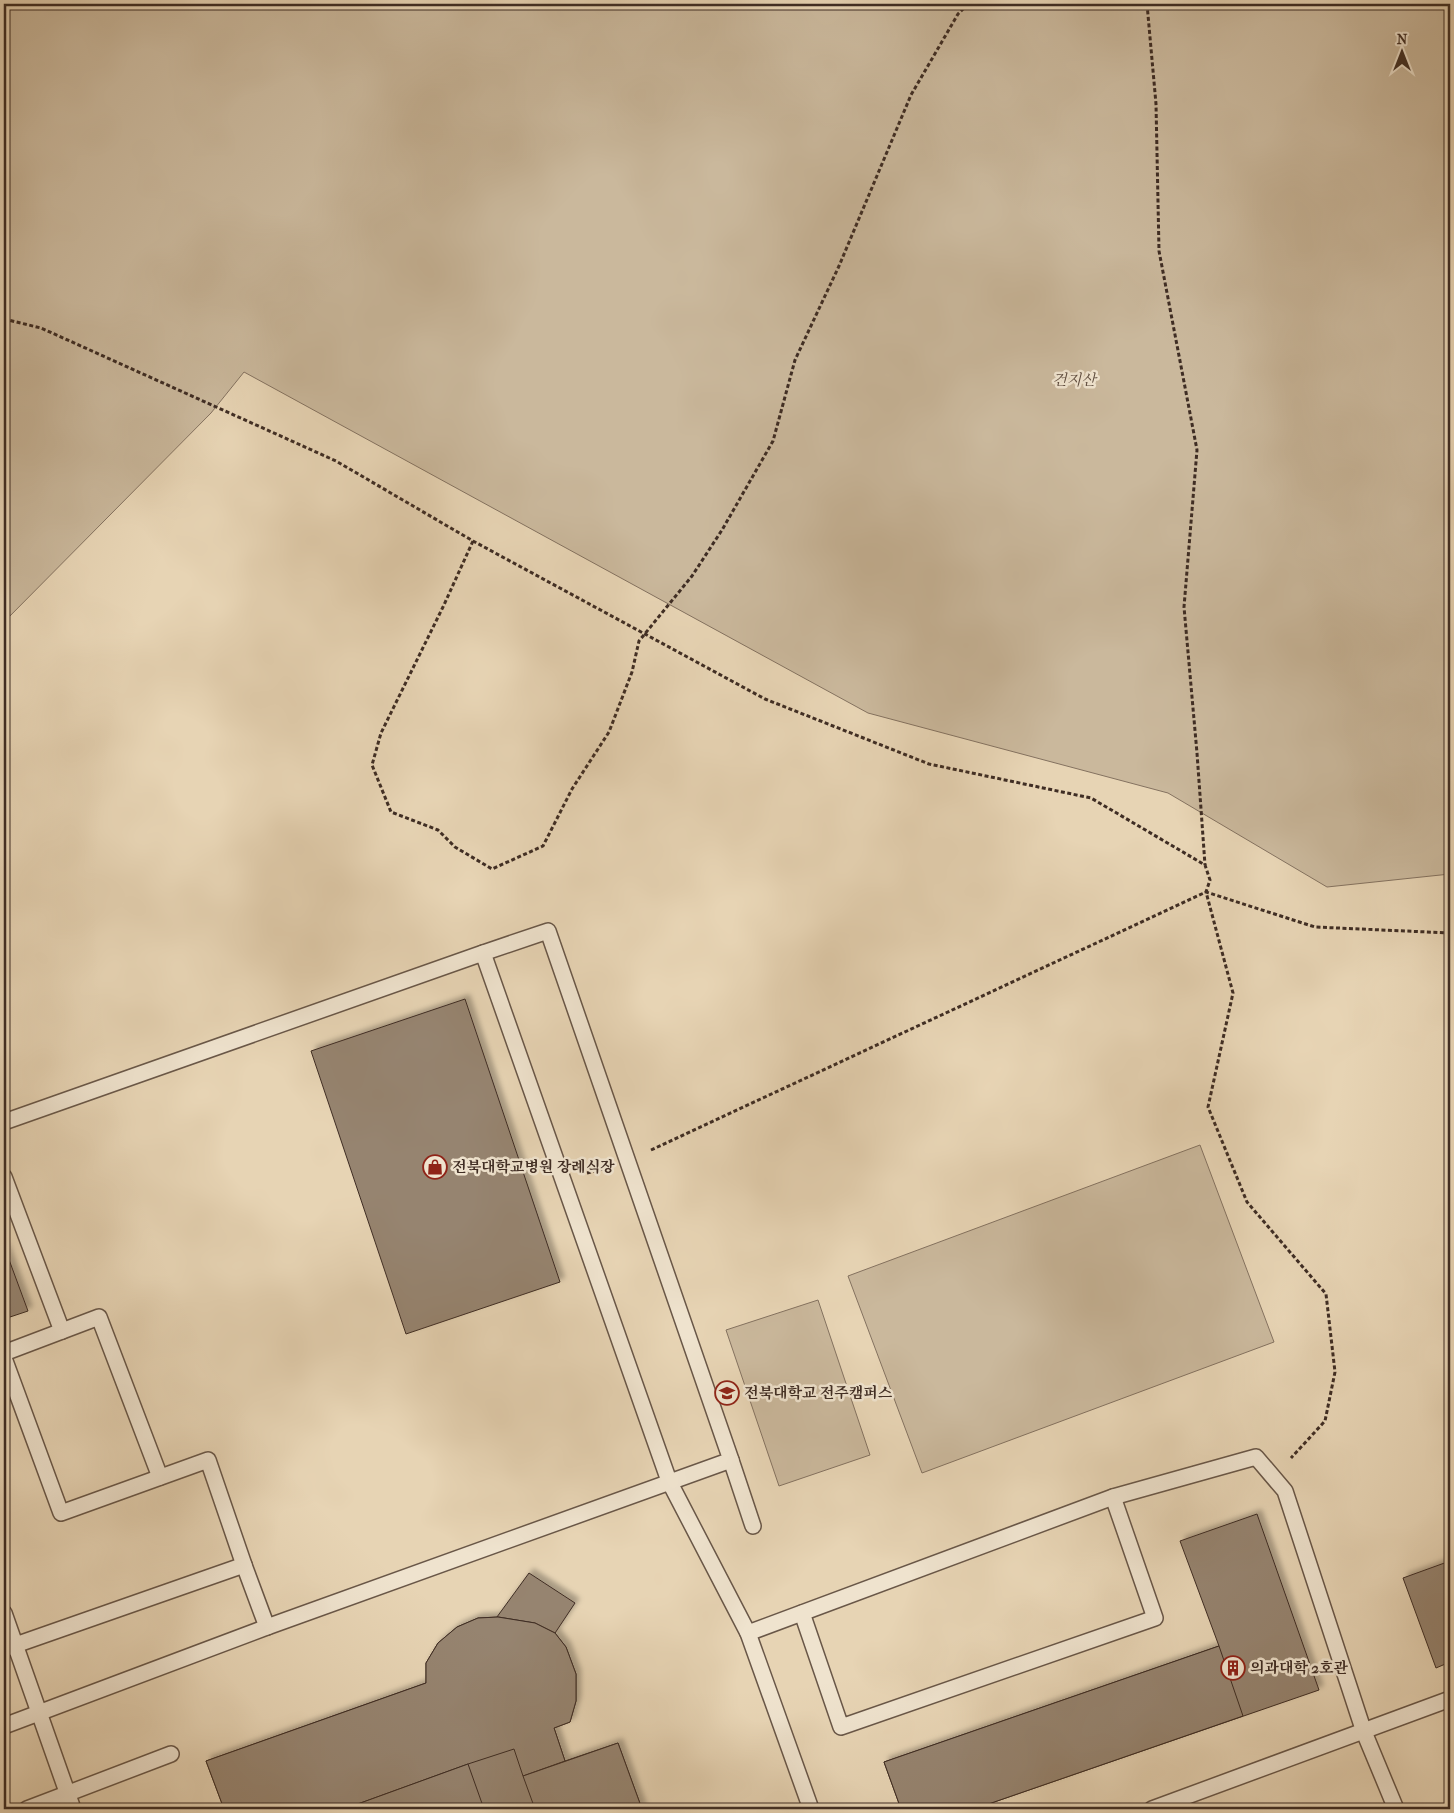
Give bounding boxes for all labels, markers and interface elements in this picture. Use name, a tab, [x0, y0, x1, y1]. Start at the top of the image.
north arrow	[1376, 28, 1426, 78]
text: N	[1397, 31, 1408, 48]
park label: 건지산	[1052, 371, 1098, 389]
shop icon: 전북대학교병원 장례식장	[422, 1154, 448, 1180]
place label: 전북대학교병원 장례식장	[452, 1158, 615, 1176]
school or university icon: 전북대학교 전주캠퍼스	[714, 1380, 740, 1406]
place label: 전북대학교 전주캠퍼스	[744, 1384, 893, 1402]
building icon: 의과대학 2호관	[1220, 1655, 1246, 1681]
place label: 의과대학 2호관	[1250, 1659, 1348, 1677]

